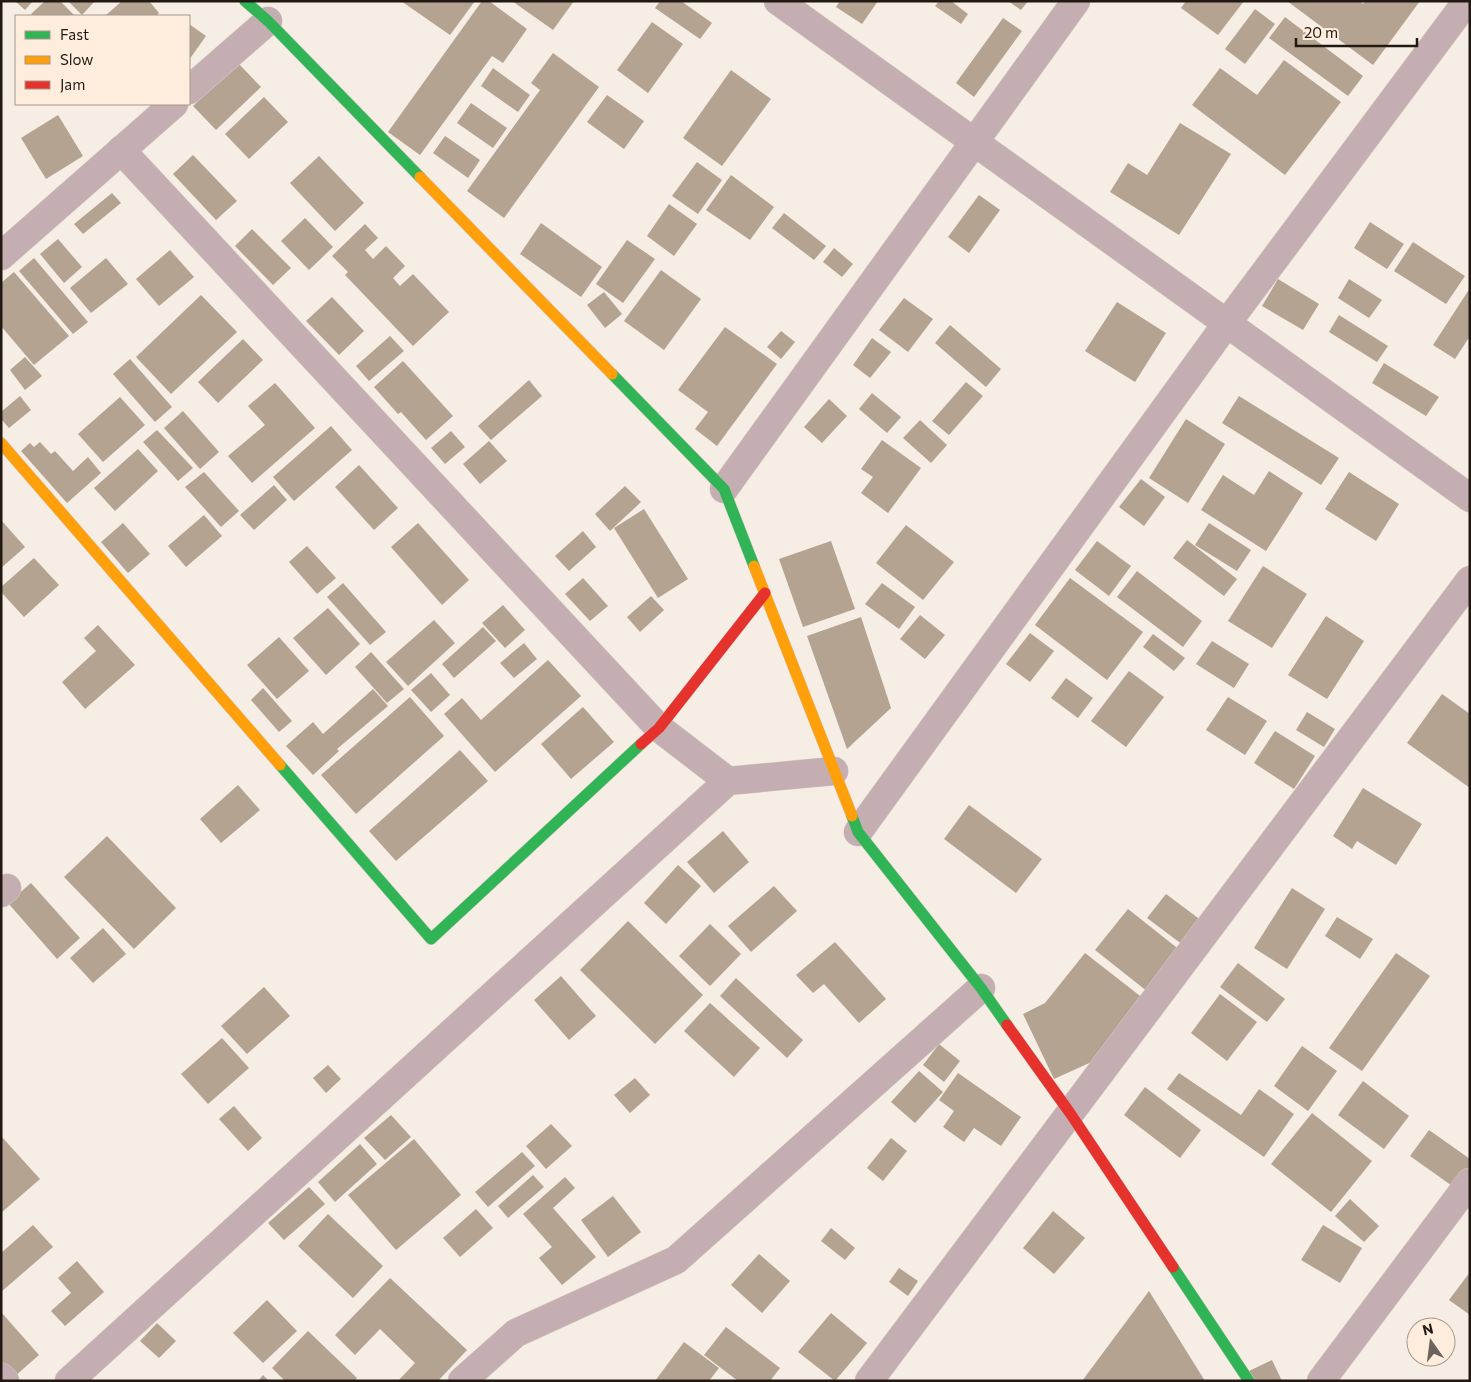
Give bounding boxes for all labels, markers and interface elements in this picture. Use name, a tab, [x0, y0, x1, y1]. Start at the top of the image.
legend	[15, 15, 190, 105]
scale bar	[1296, 15, 1417, 47]
text: 20 m	[1304, 23, 1338, 41]
text: Fast	[60, 25, 89, 43]
text: Slow	[60, 50, 93, 68]
text: Jam	[60, 75, 85, 93]
north arrow	[1406, 1317, 1456, 1367]
text: N	[1421, 1319, 1435, 1338]

